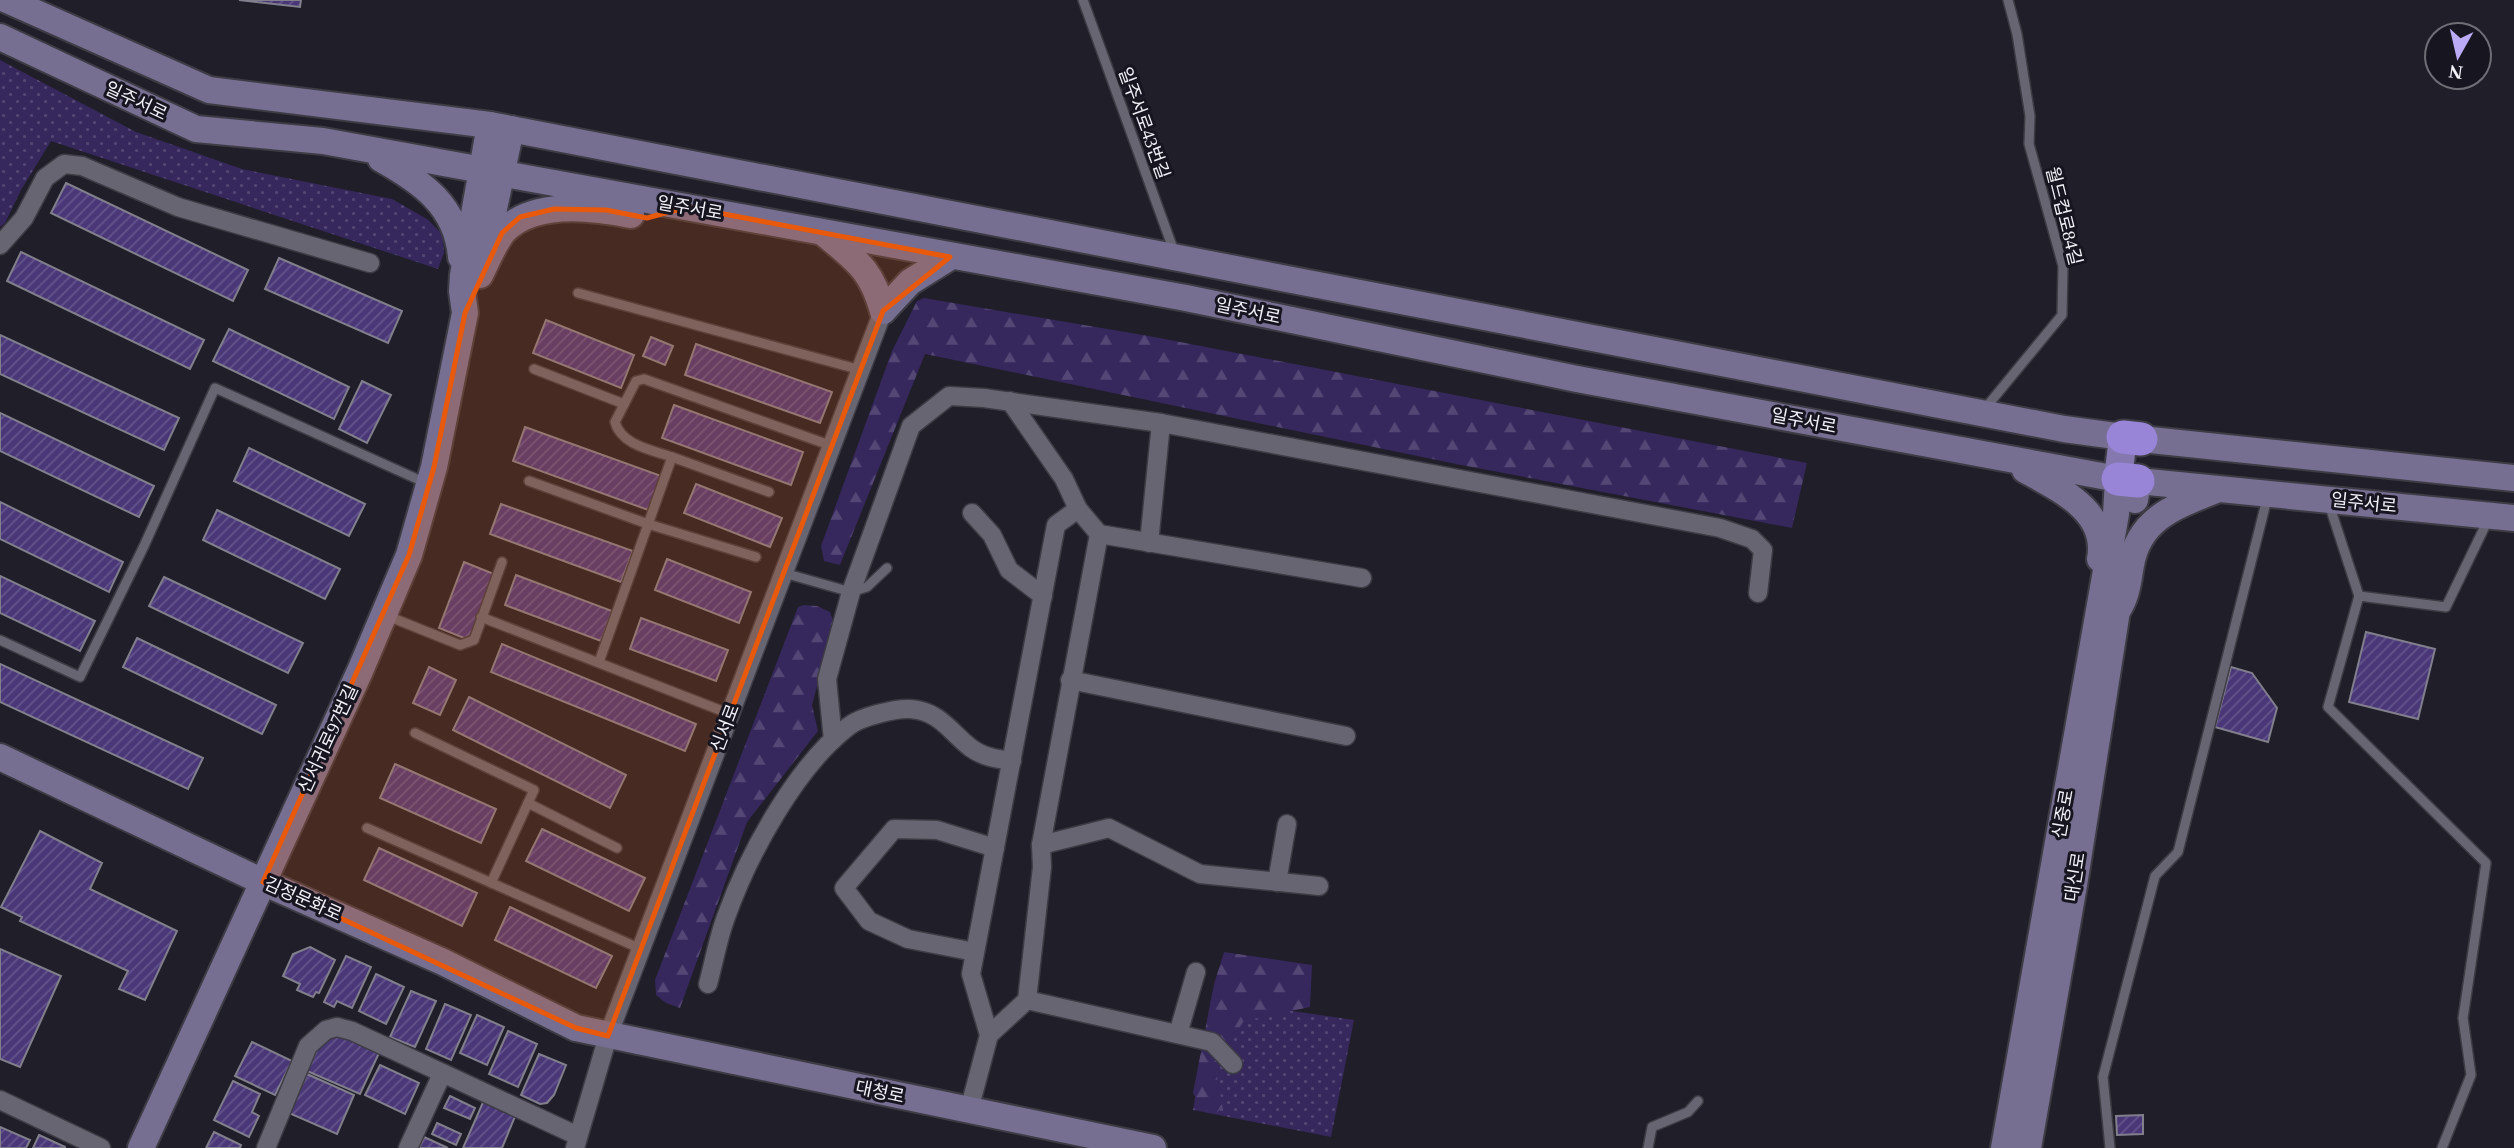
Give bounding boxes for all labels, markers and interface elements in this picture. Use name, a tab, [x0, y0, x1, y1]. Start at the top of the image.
north arrow	[2423, 21, 2493, 91]
text: N	[2447, 61, 2464, 84]
street label: 일주서로43번길	[1115, 64, 1173, 182]
street label: 일주서로	[102, 78, 170, 124]
street label: 월드컵로84길	[2042, 165, 2086, 267]
street label: 일주서로	[656, 192, 724, 224]
street label: 일주서로	[1214, 294, 1282, 328]
street label: 일주서로	[1770, 405, 1838, 437]
street label: 일주서로	[2330, 490, 2398, 516]
street label: 신서귀로97번길	[294, 682, 362, 796]
street label: 신서로	[707, 701, 743, 755]
street label: 신중로	[2049, 788, 2077, 840]
street label: 대신로	[2061, 851, 2089, 903]
street label: 김정문화로	[261, 873, 345, 925]
street label: 대청로	[854, 1077, 906, 1107]

